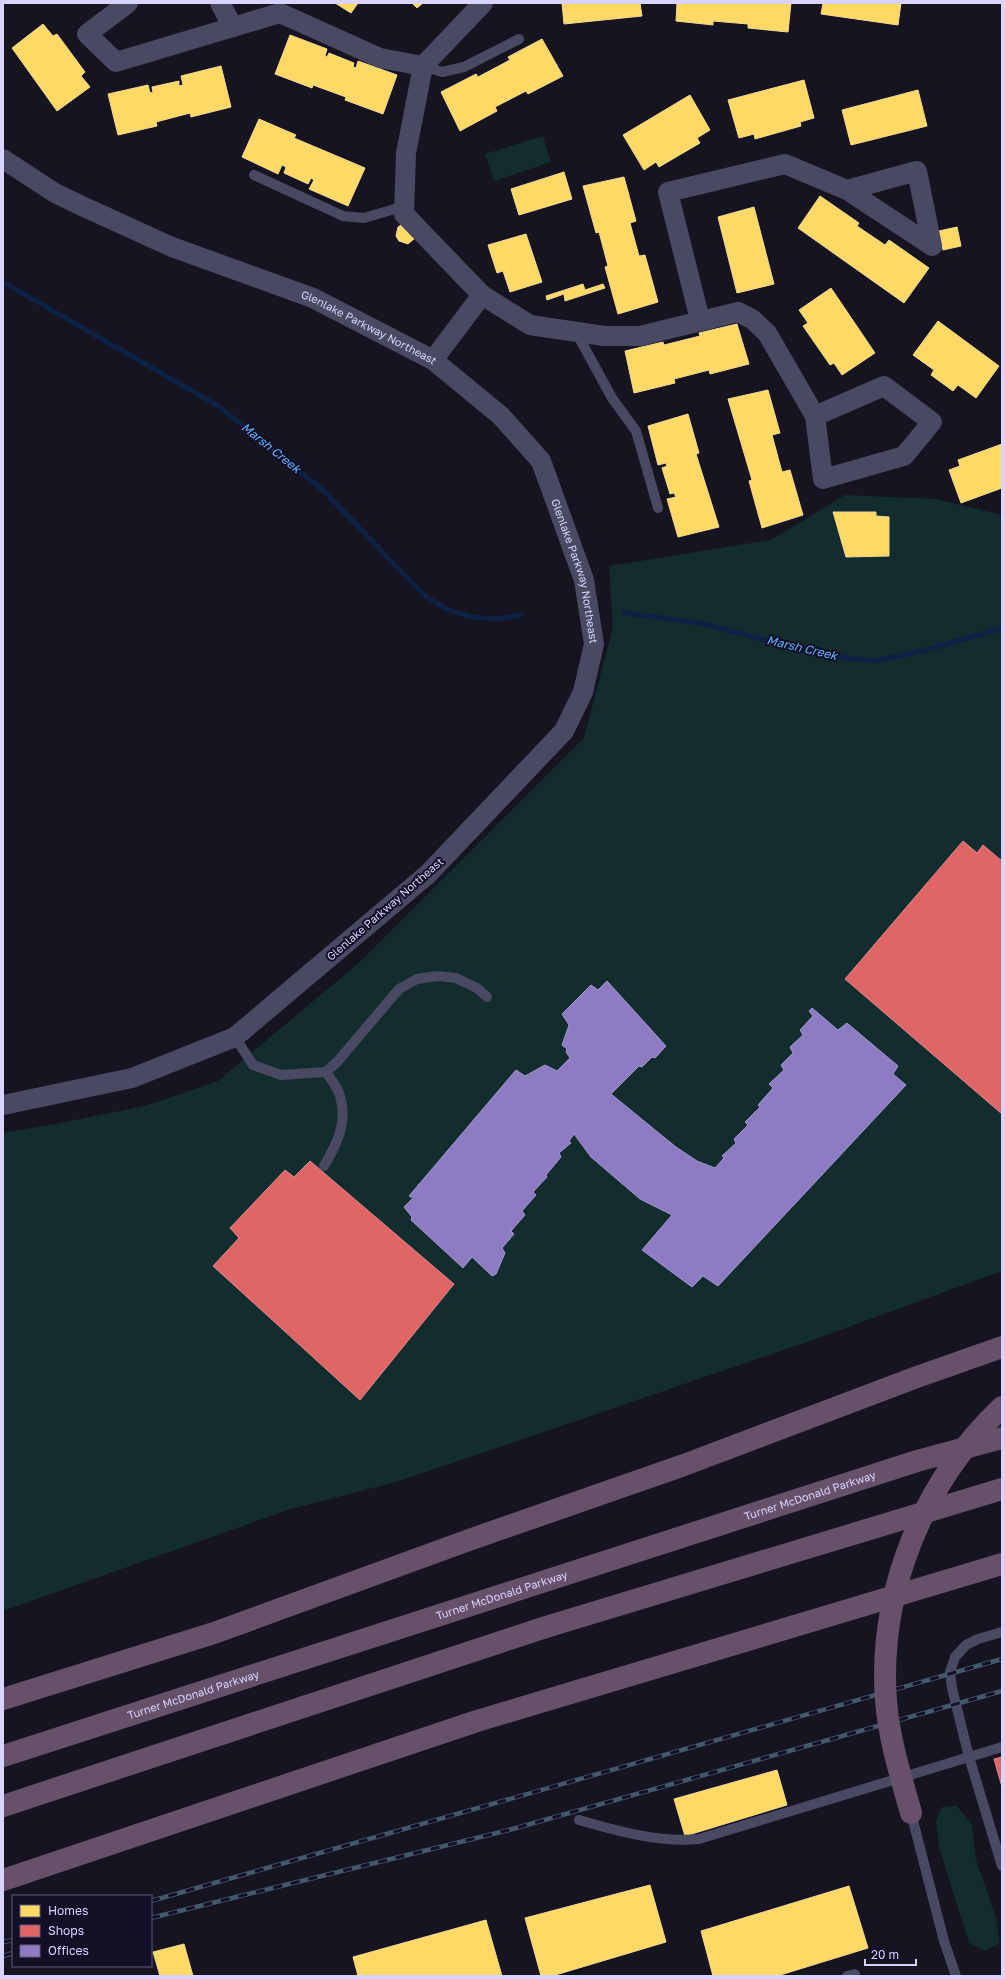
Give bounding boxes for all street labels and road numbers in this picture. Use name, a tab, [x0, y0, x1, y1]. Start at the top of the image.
street label: Glenlake Parkway Northeast	[300, 287, 440, 367]
street label: Glenlake Parkway Northeast	[549, 497, 601, 644]
street label: Glenlake Parkway Northeast	[324, 854, 446, 963]
street label: Turner McDonald Parkway	[742, 1468, 877, 1522]
street label: Turner McDonald Parkway	[434, 1567, 569, 1622]
street label: Turner McDonald Parkway	[126, 1667, 261, 1721]

